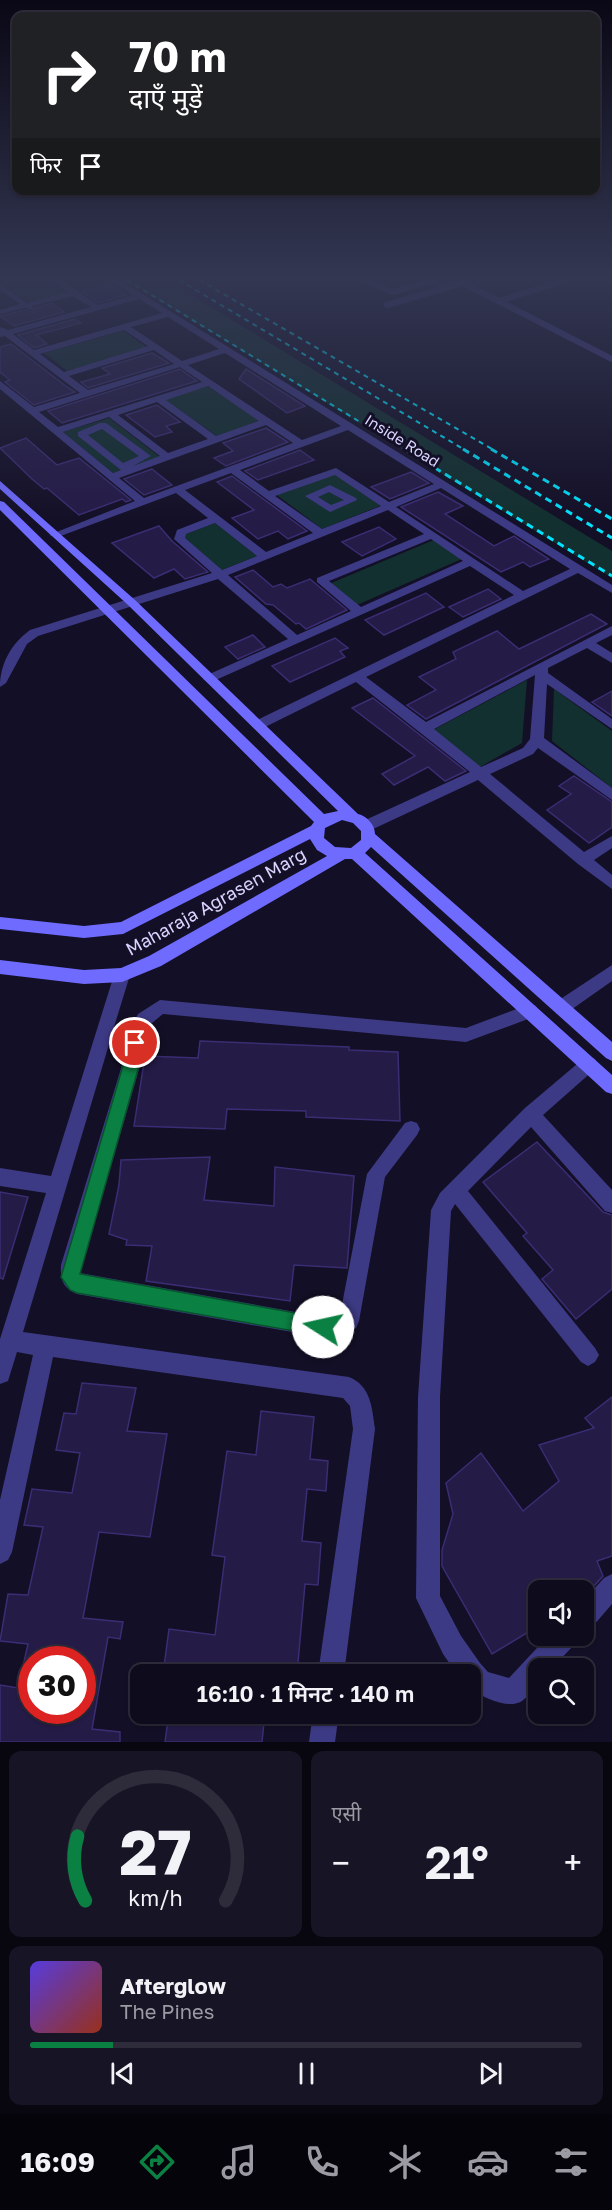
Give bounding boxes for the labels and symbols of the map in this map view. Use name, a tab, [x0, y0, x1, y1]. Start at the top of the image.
street label: Inside Road	[362, 410, 443, 470]
street label: Maharaja Agrasen Marg	[122, 842, 309, 960]
pin	[109, 1017, 160, 1068]
position arrow	[291, 1295, 355, 1359]
speed limit sign: 30	[18, 1646, 96, 1724]

